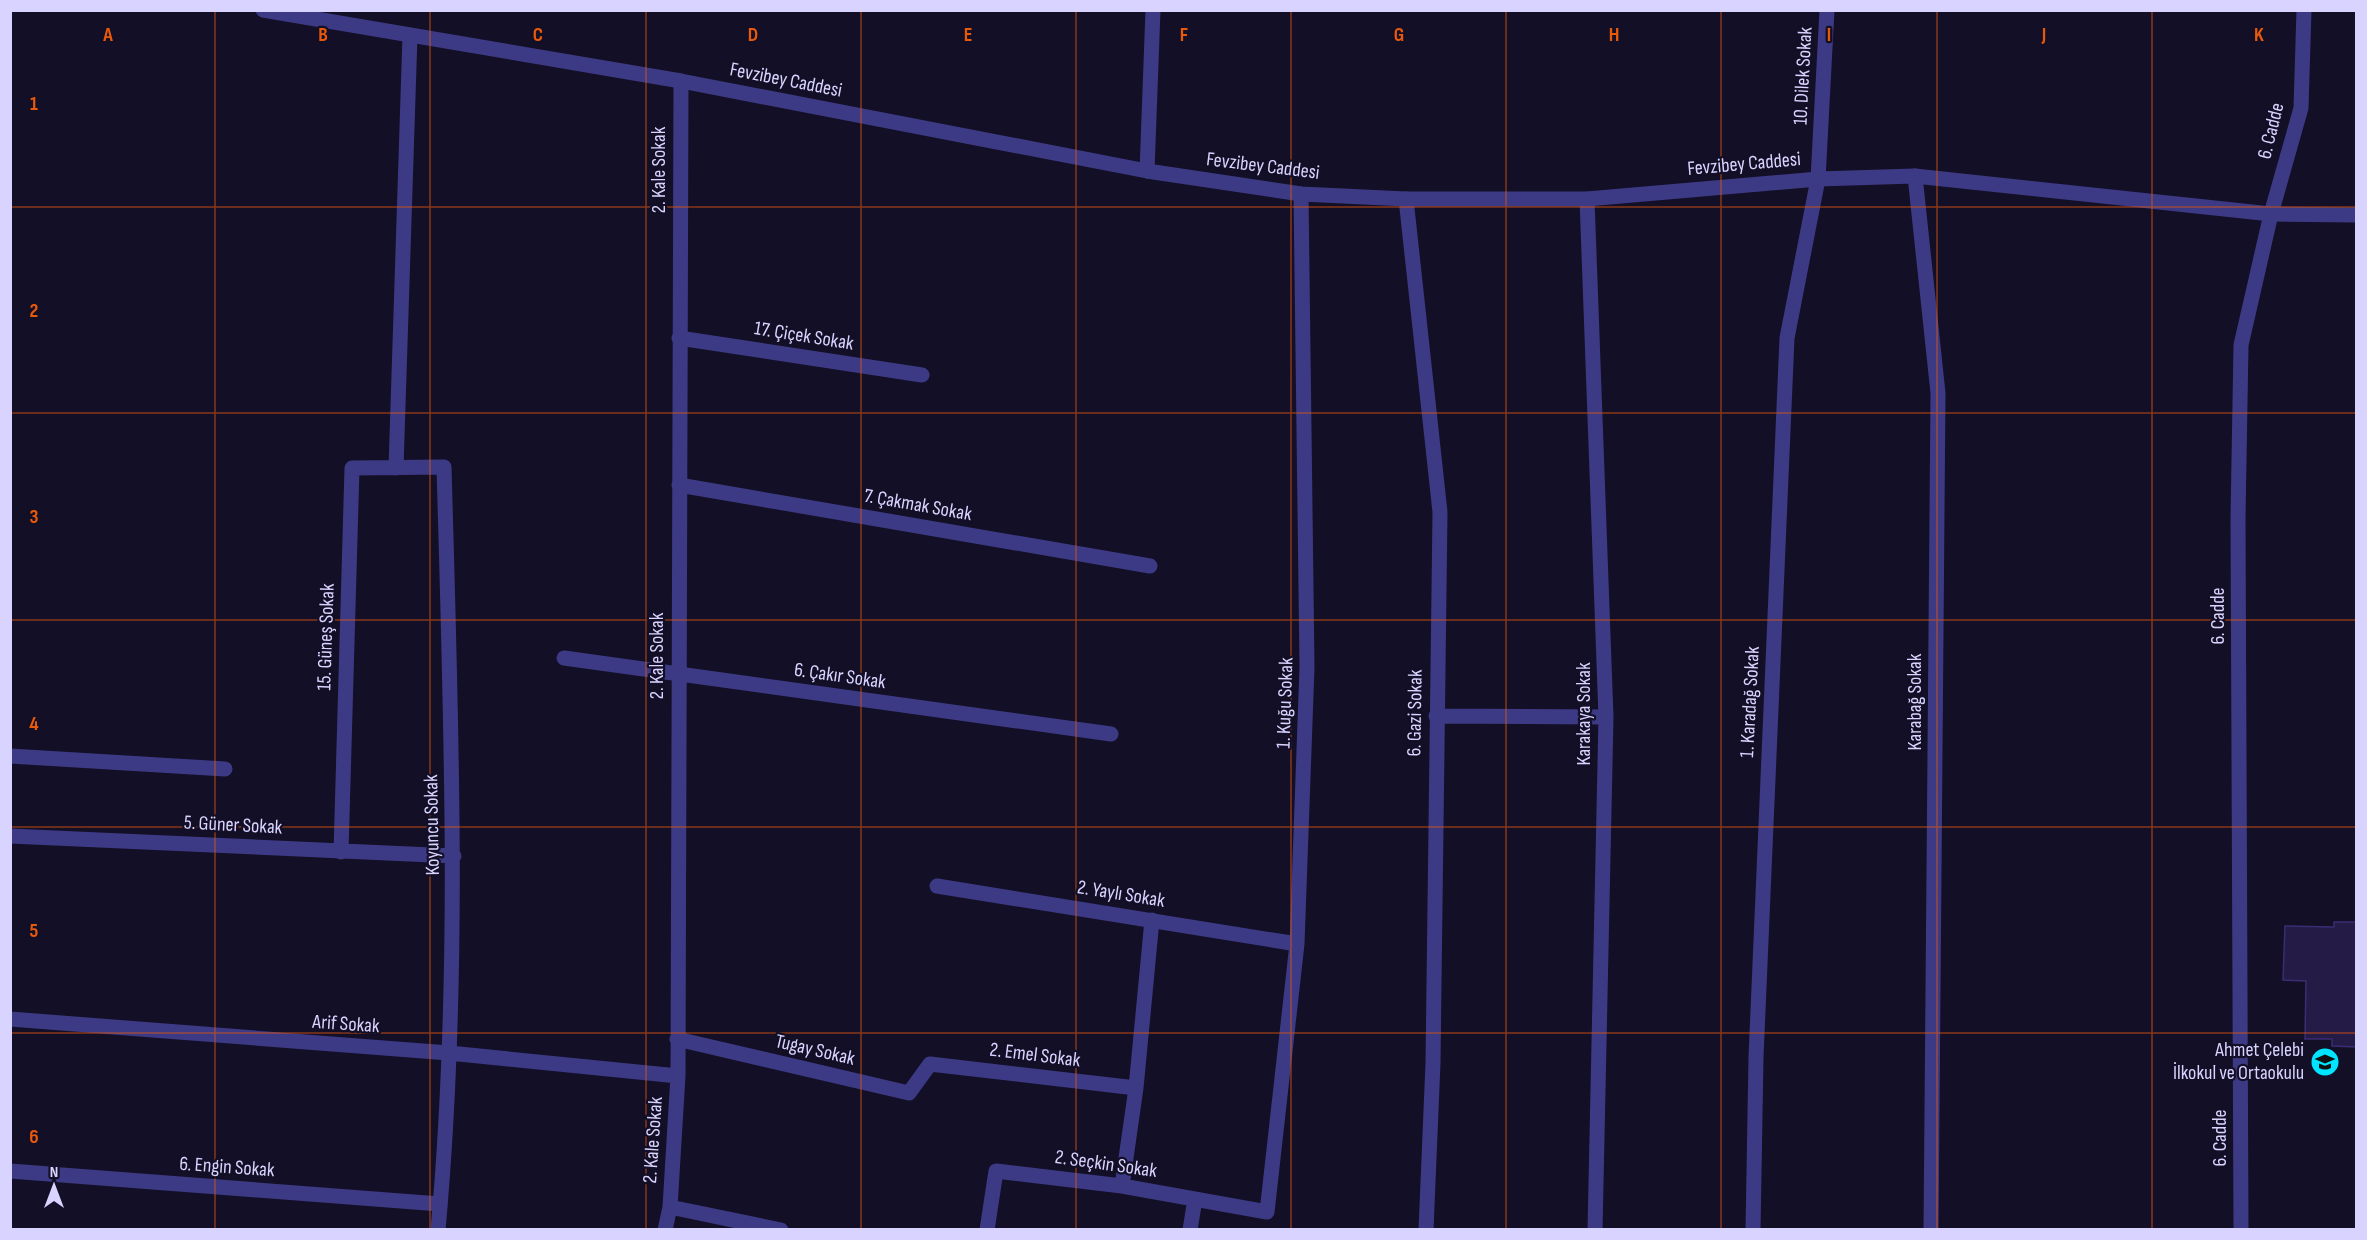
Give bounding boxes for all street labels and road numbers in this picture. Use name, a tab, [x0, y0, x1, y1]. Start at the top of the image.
street label: 10. Dilek Sokak	[1788, 26, 1818, 126]
street label: Fevzibey Caddesi	[728, 57, 844, 103]
street label: 6. Cadde	[2252, 100, 2290, 162]
street label: 2. Kale Sokak	[647, 126, 671, 213]
street label: Fevzibey Caddesi	[1205, 147, 1321, 185]
street label: Fevzibey Caddesi	[1686, 147, 1802, 181]
street label: 17. Çiçek Sokak	[753, 316, 856, 356]
street label: 7. Çakmak Sokak	[862, 484, 974, 526]
street label: 15. Güneş Sokak	[312, 583, 340, 691]
street label: 6. Cadde	[2206, 587, 2230, 645]
street label: 2. Kale Sokak	[645, 612, 669, 699]
street label: 1. Karadağ Sokak	[1735, 645, 1765, 758]
street label: Karabağ Sokak	[1903, 653, 1927, 750]
street label: 1. Kuğu Sokak	[1271, 657, 1299, 749]
street label: 6. Çakır Sokak	[793, 658, 888, 694]
street label: Karakaya Sokak	[1572, 662, 1596, 766]
street label: 6. Gazi Sokak	[1402, 669, 1428, 757]
street label: Koyuncu Sokak	[419, 774, 445, 876]
street label: 5. Güner Sokak	[183, 810, 283, 840]
street label: 2. Yaylı Sokak	[1075, 875, 1167, 913]
street label: Arif Sokak	[311, 1010, 381, 1038]
street label: Tugay Sokak	[773, 1029, 858, 1071]
street label: 2. Emel Sokak	[988, 1038, 1082, 1073]
street label: 2. Kale Sokak	[638, 1096, 668, 1184]
street label: 6. Cadde	[2208, 1109, 2232, 1167]
street label: 2. Seçkin Sokak	[1053, 1145, 1159, 1183]
street label: 6. Engin Sokak	[179, 1152, 276, 1182]

